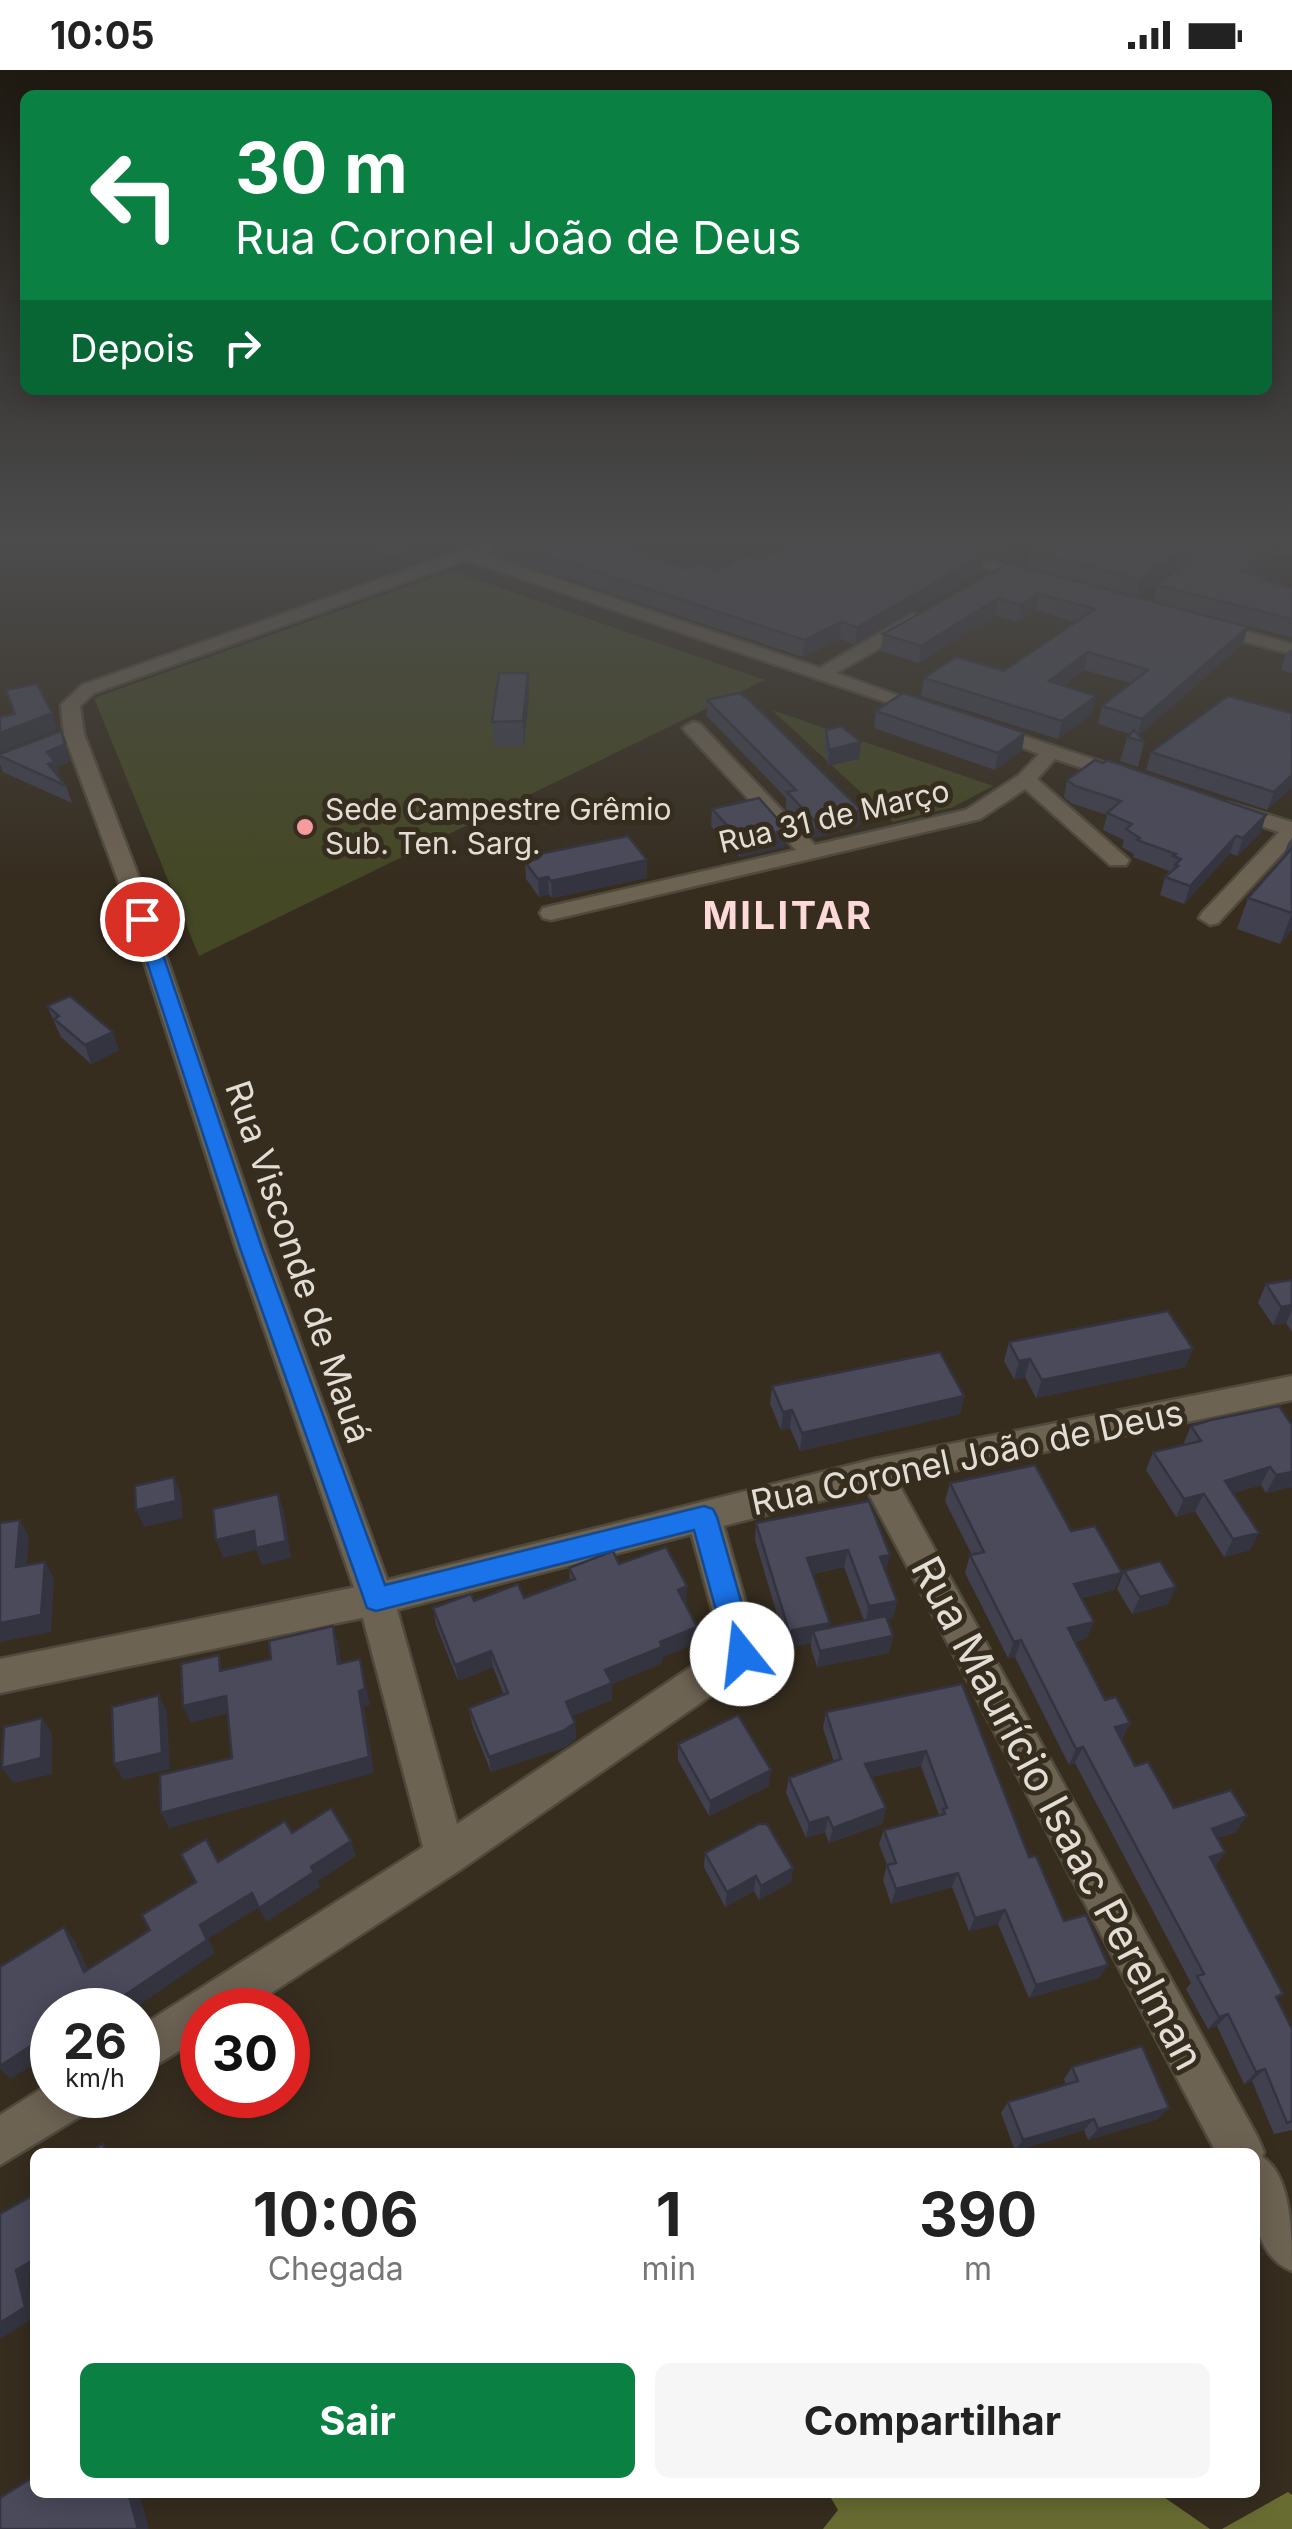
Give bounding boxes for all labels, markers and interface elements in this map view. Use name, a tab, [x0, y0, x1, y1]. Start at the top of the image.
text: 10:05	[50, 12, 155, 58]
text: 30 m	[235, 125, 408, 210]
icon: left	[70, 130, 200, 260]
text: Rua Coronel João de Deus	[235, 210, 801, 265]
icon: right	[215, 320, 270, 375]
text: Depois	[70, 325, 195, 371]
street label: Rua 31 de Março	[715, 772, 953, 860]
place label: Sede Campestre Grêmio Sub. Ten. Sarg.	[325, 791, 672, 861]
marker: Sede Campestre Grêmio Sub. Ten. Sarg.	[294, 816, 316, 838]
pin	[100, 877, 185, 962]
icon: arrive	[115, 892, 170, 947]
district label: MILITAR	[702, 892, 874, 938]
street label: Rua Visconde de Mauá	[217, 1075, 381, 1448]
street label: Rua Coronel João de Deus	[747, 1391, 1187, 1523]
street label: Rua Maurício Isaac Perelman	[901, 1547, 1216, 2078]
position arrow	[690, 1602, 794, 1706]
speed limit sign: 30	[180, 1988, 310, 2118]
text: 26	[63, 2011, 127, 2071]
text: km/h	[65, 2063, 125, 2093]
text: 10:06	[253, 2178, 419, 2250]
text: 1	[656, 2178, 682, 2250]
text: 390	[919, 2178, 1037, 2250]
text: Chegada	[268, 2249, 404, 2288]
text: min	[641, 2249, 696, 2288]
text: m	[964, 2249, 992, 2288]
button: Sair	[80, 2363, 635, 2478]
button: Compartilhar	[655, 2363, 1210, 2478]

